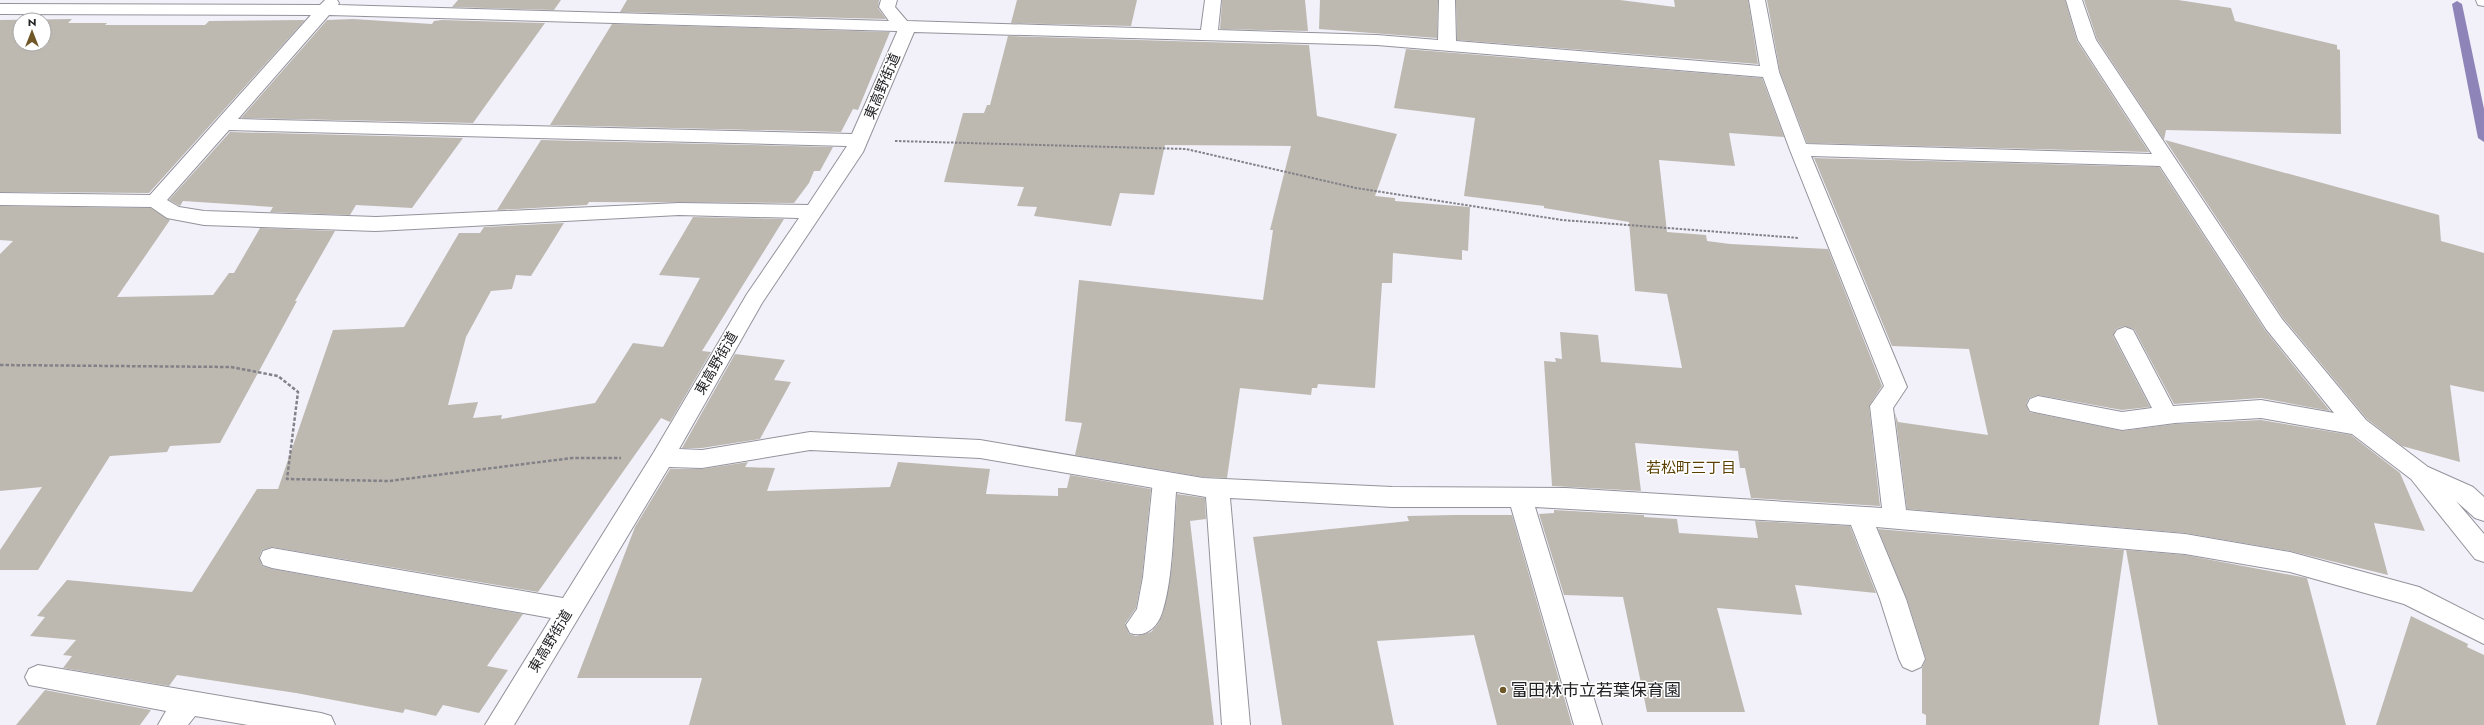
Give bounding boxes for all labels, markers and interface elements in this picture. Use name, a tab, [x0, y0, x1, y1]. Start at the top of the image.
north arrow	[12, 12, 52, 52]
text: N	[28, 14, 36, 30]
street label: 東高野街道	[859, 50, 905, 122]
street label: 東高野街道	[690, 328, 742, 398]
district label: 若松町三丁目	[1646, 457, 1736, 479]
street label: 東高野街道	[523, 606, 577, 676]
place label: 富田林市立若葉保育園	[1511, 678, 1681, 702]
marker: 富田林市立若葉保育園	[1498, 685, 1508, 695]

